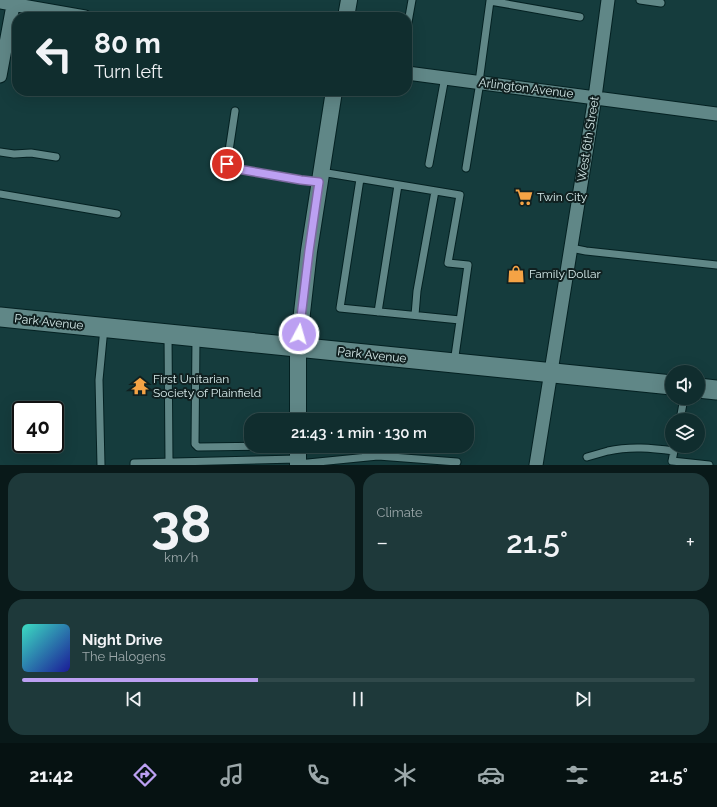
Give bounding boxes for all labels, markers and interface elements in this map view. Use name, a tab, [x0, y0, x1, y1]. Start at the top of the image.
text: 80 m	[94, 27, 161, 60]
icon: left	[28, 28, 80, 80]
text: Turn left	[94, 61, 163, 82]
street label: Arlington Avenue	[478, 75, 574, 101]
street label: West 6th Street	[574, 95, 602, 183]
pin	[210, 147, 244, 181]
icon: arrive	[216, 153, 238, 175]
supermarket icon: Twin City	[514, 187, 534, 207]
place label: Twin City	[537, 190, 588, 204]
shop icon: Family Dollar	[506, 264, 526, 284]
place label: Family Dollar	[529, 267, 602, 281]
street label: Park Avenue	[14, 311, 84, 333]
position arrow	[278, 313, 320, 355]
street label: Park Avenue	[337, 344, 407, 366]
map controls	[665, 365, 705, 453]
button: sound	[665, 365, 705, 405]
place label: First Unitarian Society of Plainfield	[153, 372, 261, 400]
temple icon: First Unitarian Society of Plainfield	[130, 376, 150, 396]
speed limit sign: 40	[12, 401, 64, 453]
button: layers	[665, 413, 705, 453]
text: 21:43 · 1 min · 130 m	[291, 424, 427, 442]
text: 38	[151, 493, 211, 554]
text: Climate	[377, 505, 423, 520]
text: 21.5°	[506, 525, 568, 560]
text: −	[377, 529, 388, 555]
text: +	[686, 529, 695, 555]
text: km/h	[164, 550, 198, 565]
text: Night Drive	[82, 631, 162, 649]
text: The Halogens	[82, 649, 166, 664]
icon: previous	[123, 688, 145, 710]
icon: pause	[347, 688, 369, 710]
icon: next	[572, 688, 594, 710]
icon: directions	[131, 761, 159, 789]
icon: music	[218, 761, 246, 789]
icon: phone	[304, 761, 332, 789]
icon: climate	[391, 761, 419, 789]
icon: car	[477, 761, 505, 789]
icon: filters	[563, 761, 591, 789]
text: 21:42	[29, 765, 73, 786]
text: 21.5°	[650, 765, 688, 786]

